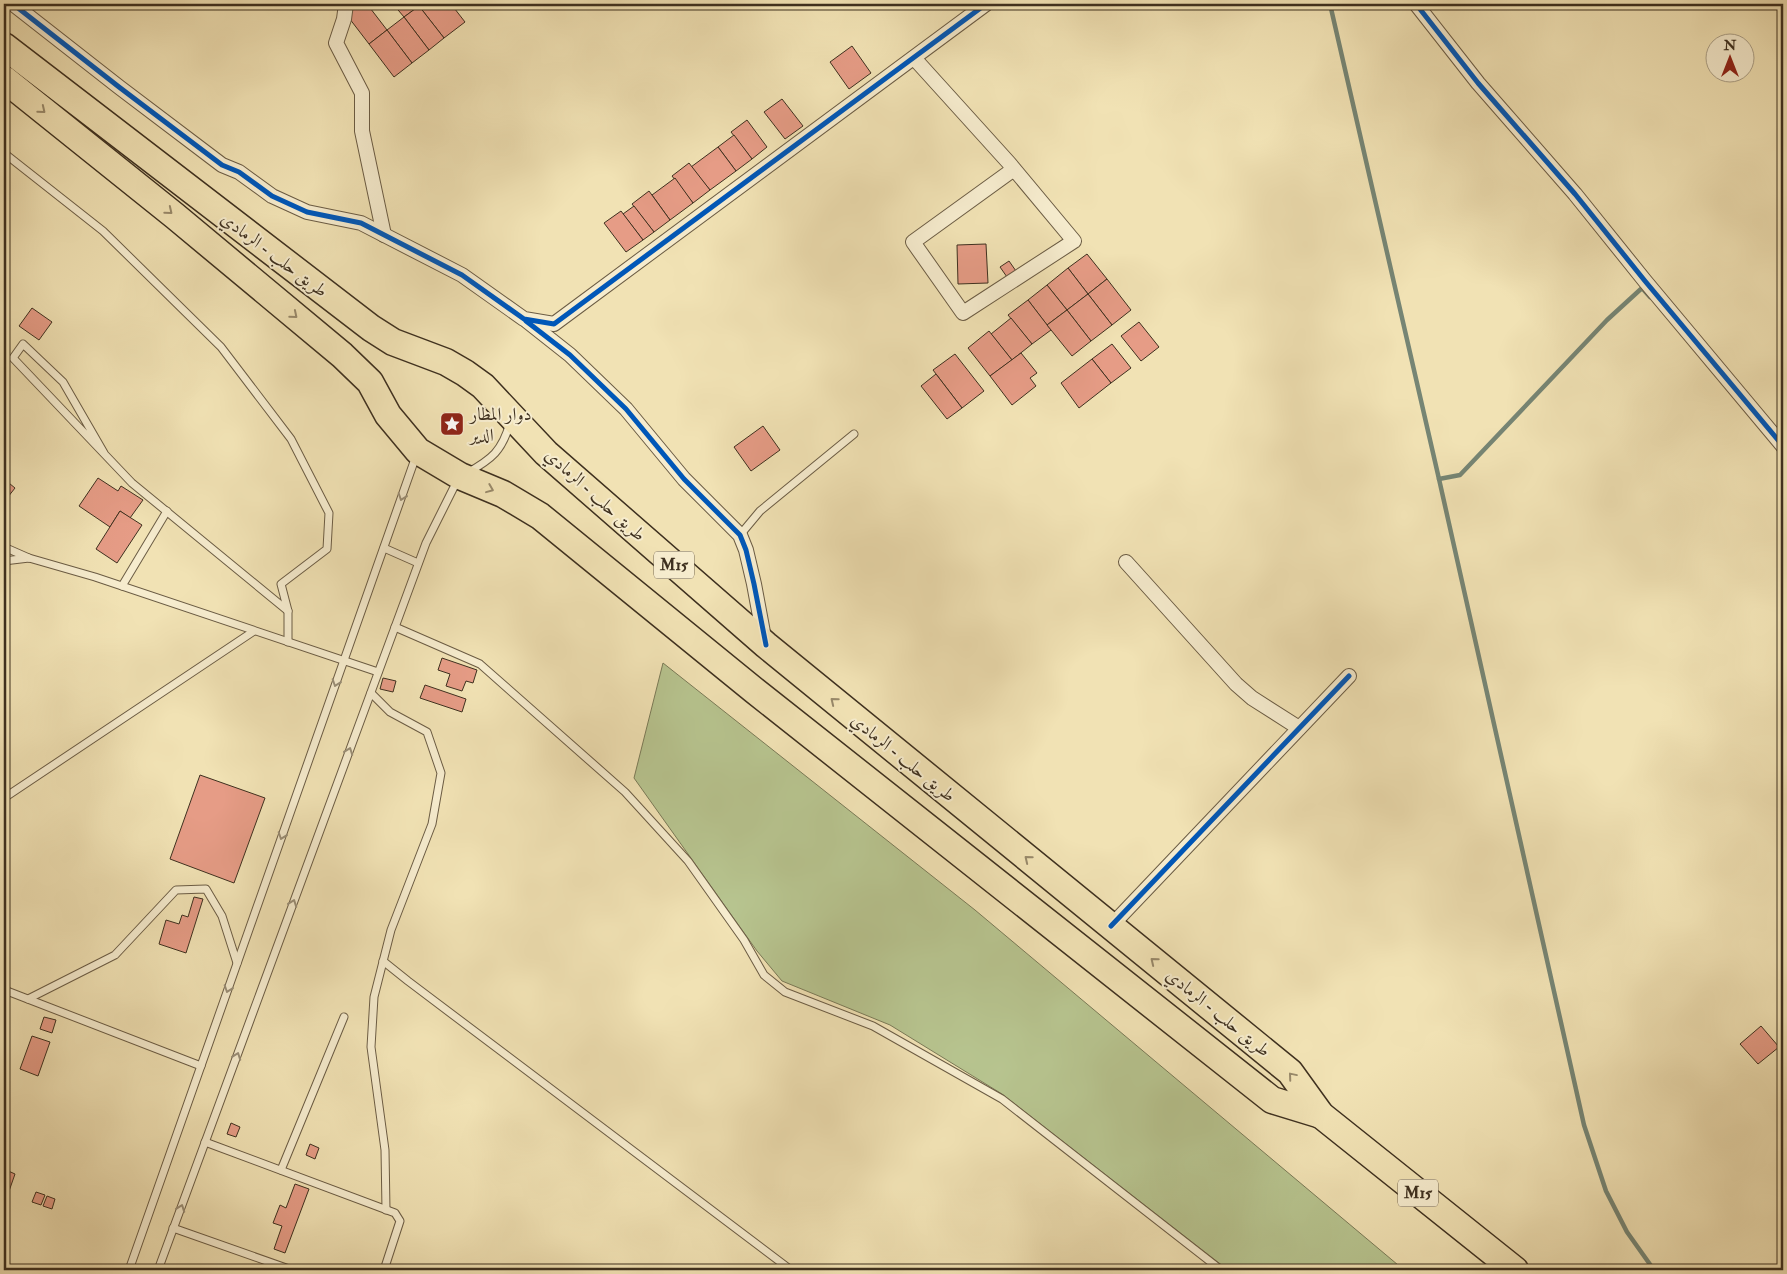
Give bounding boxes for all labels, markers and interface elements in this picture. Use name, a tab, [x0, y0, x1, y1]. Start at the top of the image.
north arrow	[1704, 32, 1754, 82]
text: N	[1723, 37, 1737, 54]
one-way arrow	[36, 104, 45, 112]
one-way arrow	[163, 206, 172, 214]
street label: طريق حلب - الرمادي	[214, 207, 332, 305]
one-way arrow	[288, 309, 297, 318]
place label: دوار المطار الدير	[468, 403, 532, 447]
place icon: دوار المطار الدير	[439, 411, 465, 437]
street label: طريق حلب - الرمادي	[538, 444, 650, 549]
one-way arrow	[485, 482, 494, 493]
one-way arrow	[398, 492, 408, 500]
road number: M15	[654, 552, 694, 578]
one-way arrow	[332, 678, 342, 687]
one-way arrow	[831, 698, 840, 706]
street label: طريق حلب - الرمادي	[844, 709, 960, 810]
one-way arrow	[343, 747, 353, 755]
one-way arrow	[278, 831, 288, 840]
one-way arrow	[1024, 855, 1033, 864]
one-way arrow	[287, 899, 297, 908]
one-way arrow	[1150, 958, 1159, 967]
street label: طريق حلب - الرمادي	[1159, 964, 1275, 1065]
one-way arrow	[224, 985, 234, 993]
one-way arrow	[231, 1052, 241, 1060]
one-way arrow	[1290, 1073, 1298, 1082]
road number: M15	[1398, 1180, 1438, 1206]
one-way arrow	[175, 1204, 185, 1213]

